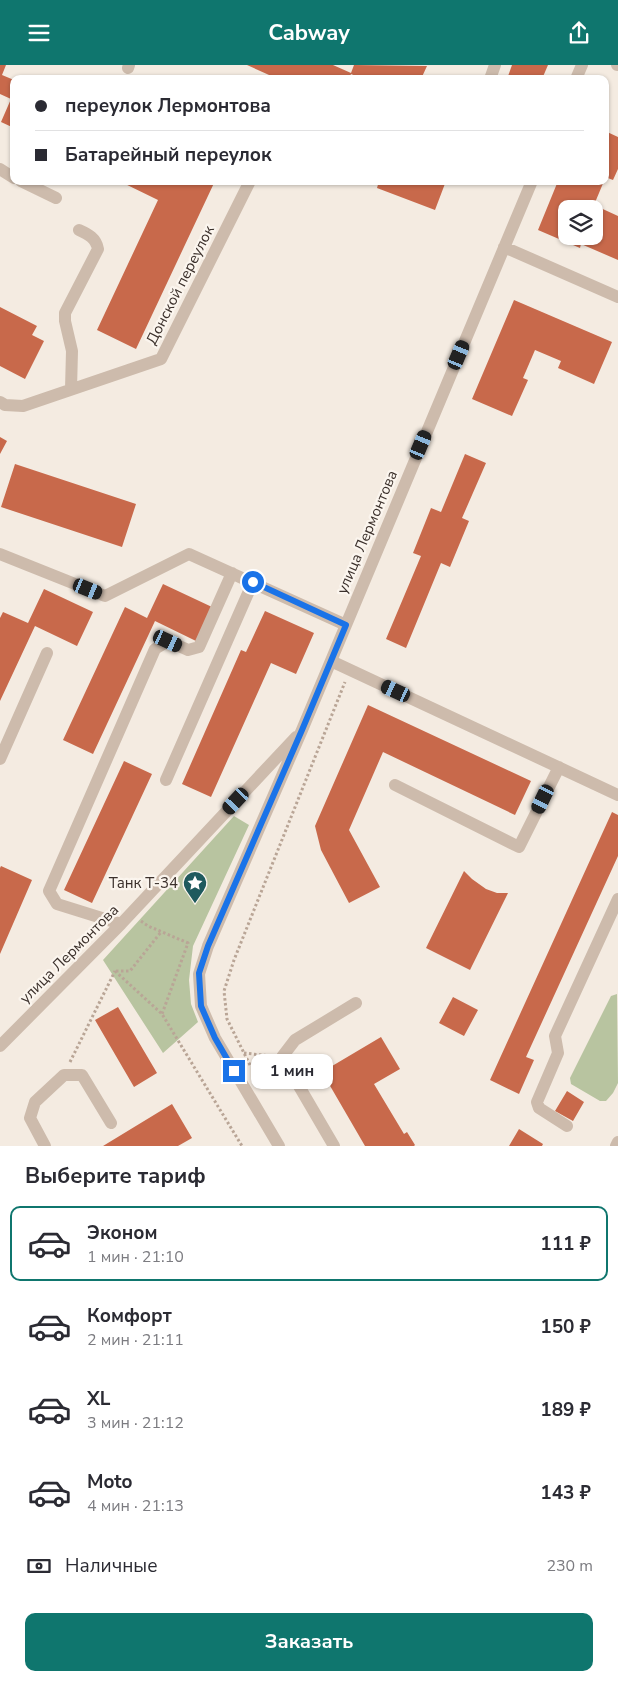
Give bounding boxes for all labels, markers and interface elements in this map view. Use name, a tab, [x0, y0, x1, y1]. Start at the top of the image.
text: Cabway	[268, 18, 350, 48]
icon: menu	[25, 19, 53, 47]
icon: share	[565, 19, 593, 47]
text: переулок Лермонтова	[65, 93, 271, 119]
text: Батарейный переулок	[65, 142, 272, 168]
map controls	[558, 200, 603, 245]
button: layers	[558, 200, 603, 245]
street label: Донской переулок	[141, 222, 219, 348]
car	[446, 338, 471, 372]
car	[408, 428, 433, 462]
street label: улица Лермонтова	[332, 467, 402, 597]
route start	[242, 571, 264, 593]
car	[71, 576, 104, 602]
car	[151, 628, 184, 654]
car	[379, 678, 412, 704]
car	[529, 782, 556, 816]
car	[220, 785, 251, 817]
place icon: Танк Т-34	[182, 870, 208, 904]
place label: Танк Т-34	[109, 873, 178, 893]
street label: улица Лермонтова	[15, 900, 123, 1008]
callout: 1 мин	[252, 1053, 334, 1089]
route end	[223, 1060, 245, 1082]
text: 1 мин	[270, 1060, 314, 1082]
text: Выберите тариф	[25, 1161, 206, 1191]
text: Эконом	[87, 1220, 158, 1246]
icon: car	[27, 1221, 72, 1266]
text: 111 ₽	[540, 1231, 591, 1257]
text: 1 мин · 21:10	[87, 1246, 184, 1268]
text: Комфорт	[87, 1303, 172, 1329]
icon: car	[27, 1304, 72, 1349]
text: 150 ₽	[540, 1314, 591, 1340]
text: 2 мин · 21:11	[87, 1329, 184, 1351]
text: XL	[87, 1386, 110, 1412]
icon: car	[27, 1387, 72, 1432]
text: 189 ₽	[540, 1397, 591, 1423]
text: 3 мин · 21:12	[87, 1412, 184, 1434]
text: Moto	[87, 1469, 133, 1495]
icon: car	[27, 1470, 72, 1515]
text: 143 ₽	[540, 1480, 591, 1506]
text: 4 мин · 21:13	[87, 1495, 184, 1517]
icon: cash	[25, 1552, 53, 1580]
text: Наличные	[65, 1553, 158, 1579]
text: 230 m	[546, 1555, 593, 1577]
button: Заказать	[25, 1613, 593, 1671]

